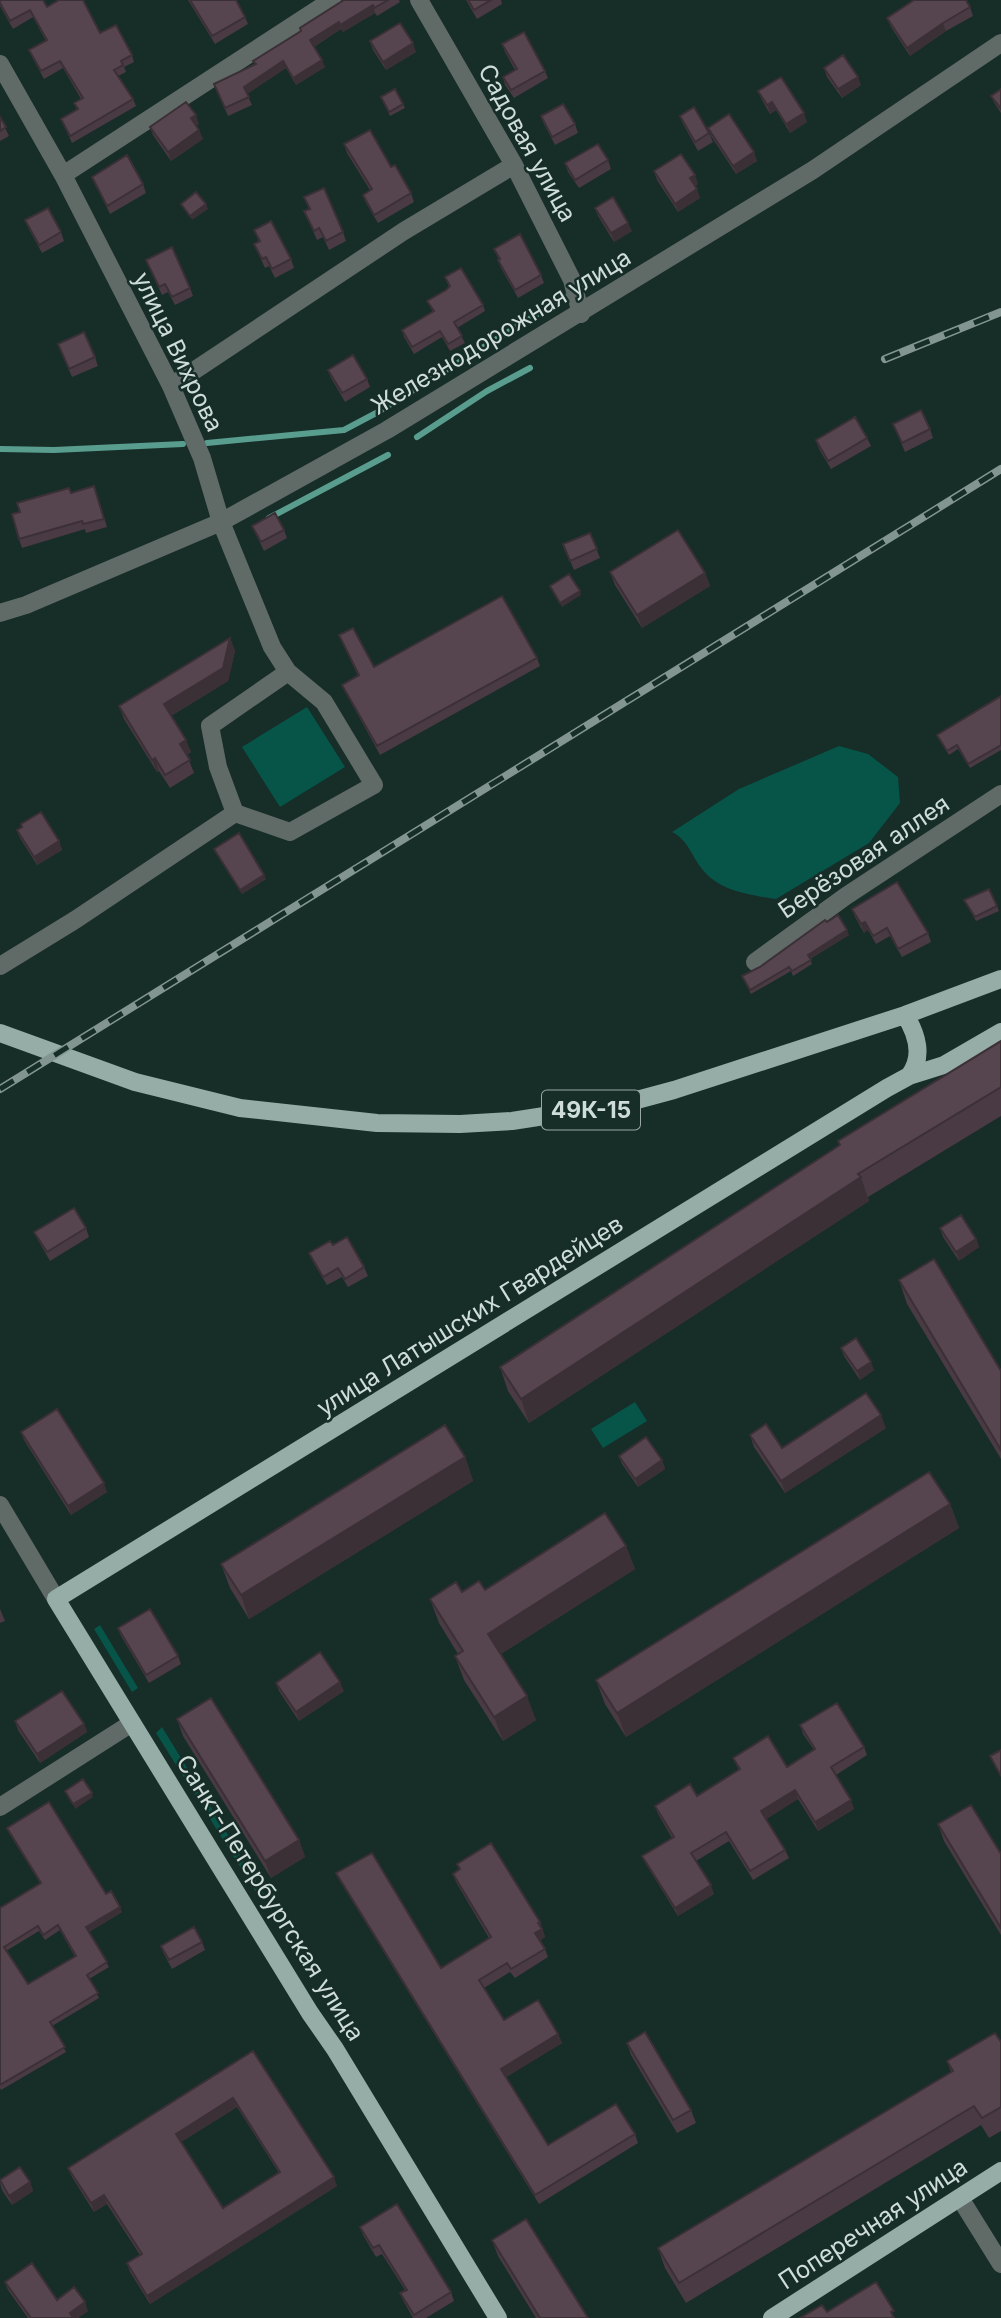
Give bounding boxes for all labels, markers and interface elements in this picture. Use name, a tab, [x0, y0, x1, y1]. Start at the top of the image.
street label: Садовая улица	[472, 59, 583, 227]
street label: Железнодорожная улица	[366, 242, 636, 421]
street label: улица Вихрова	[127, 267, 230, 436]
street label: Берёзовая аллея	[773, 789, 955, 924]
road number: 49К-15	[542, 1091, 640, 1130]
street label: улица Латышских Гвардейцев	[311, 1209, 628, 1422]
street label: Санкт-Петербургская улица	[170, 1749, 371, 2046]
street label: Поперечная улица	[773, 2152, 972, 2295]

